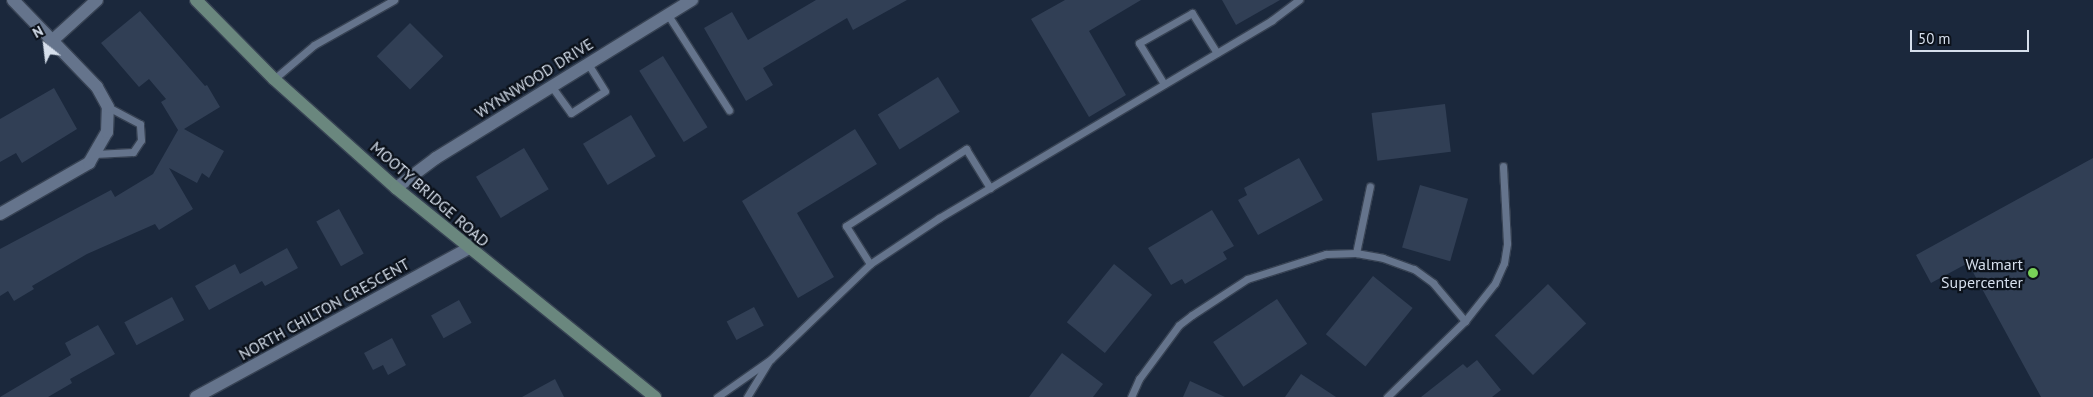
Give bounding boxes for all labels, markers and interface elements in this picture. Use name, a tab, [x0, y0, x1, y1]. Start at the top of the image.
north arrow	[20, 20, 70, 70]
scale bar	[1913, 20, 2032, 52]
text: N	[29, 22, 46, 42]
text: 50 m	[1918, 29, 1951, 48]
street label: WYNNWOOD DRIVE	[471, 34, 597, 122]
street label: MOOTY BRIDGE ROAD	[367, 137, 493, 251]
street label: NORTH CHILTON CRESCENT	[235, 254, 413, 364]
place label: Walmart Supercenter	[1941, 254, 2023, 292]
marker: Walmart Supercenter	[2027, 267, 2039, 279]

